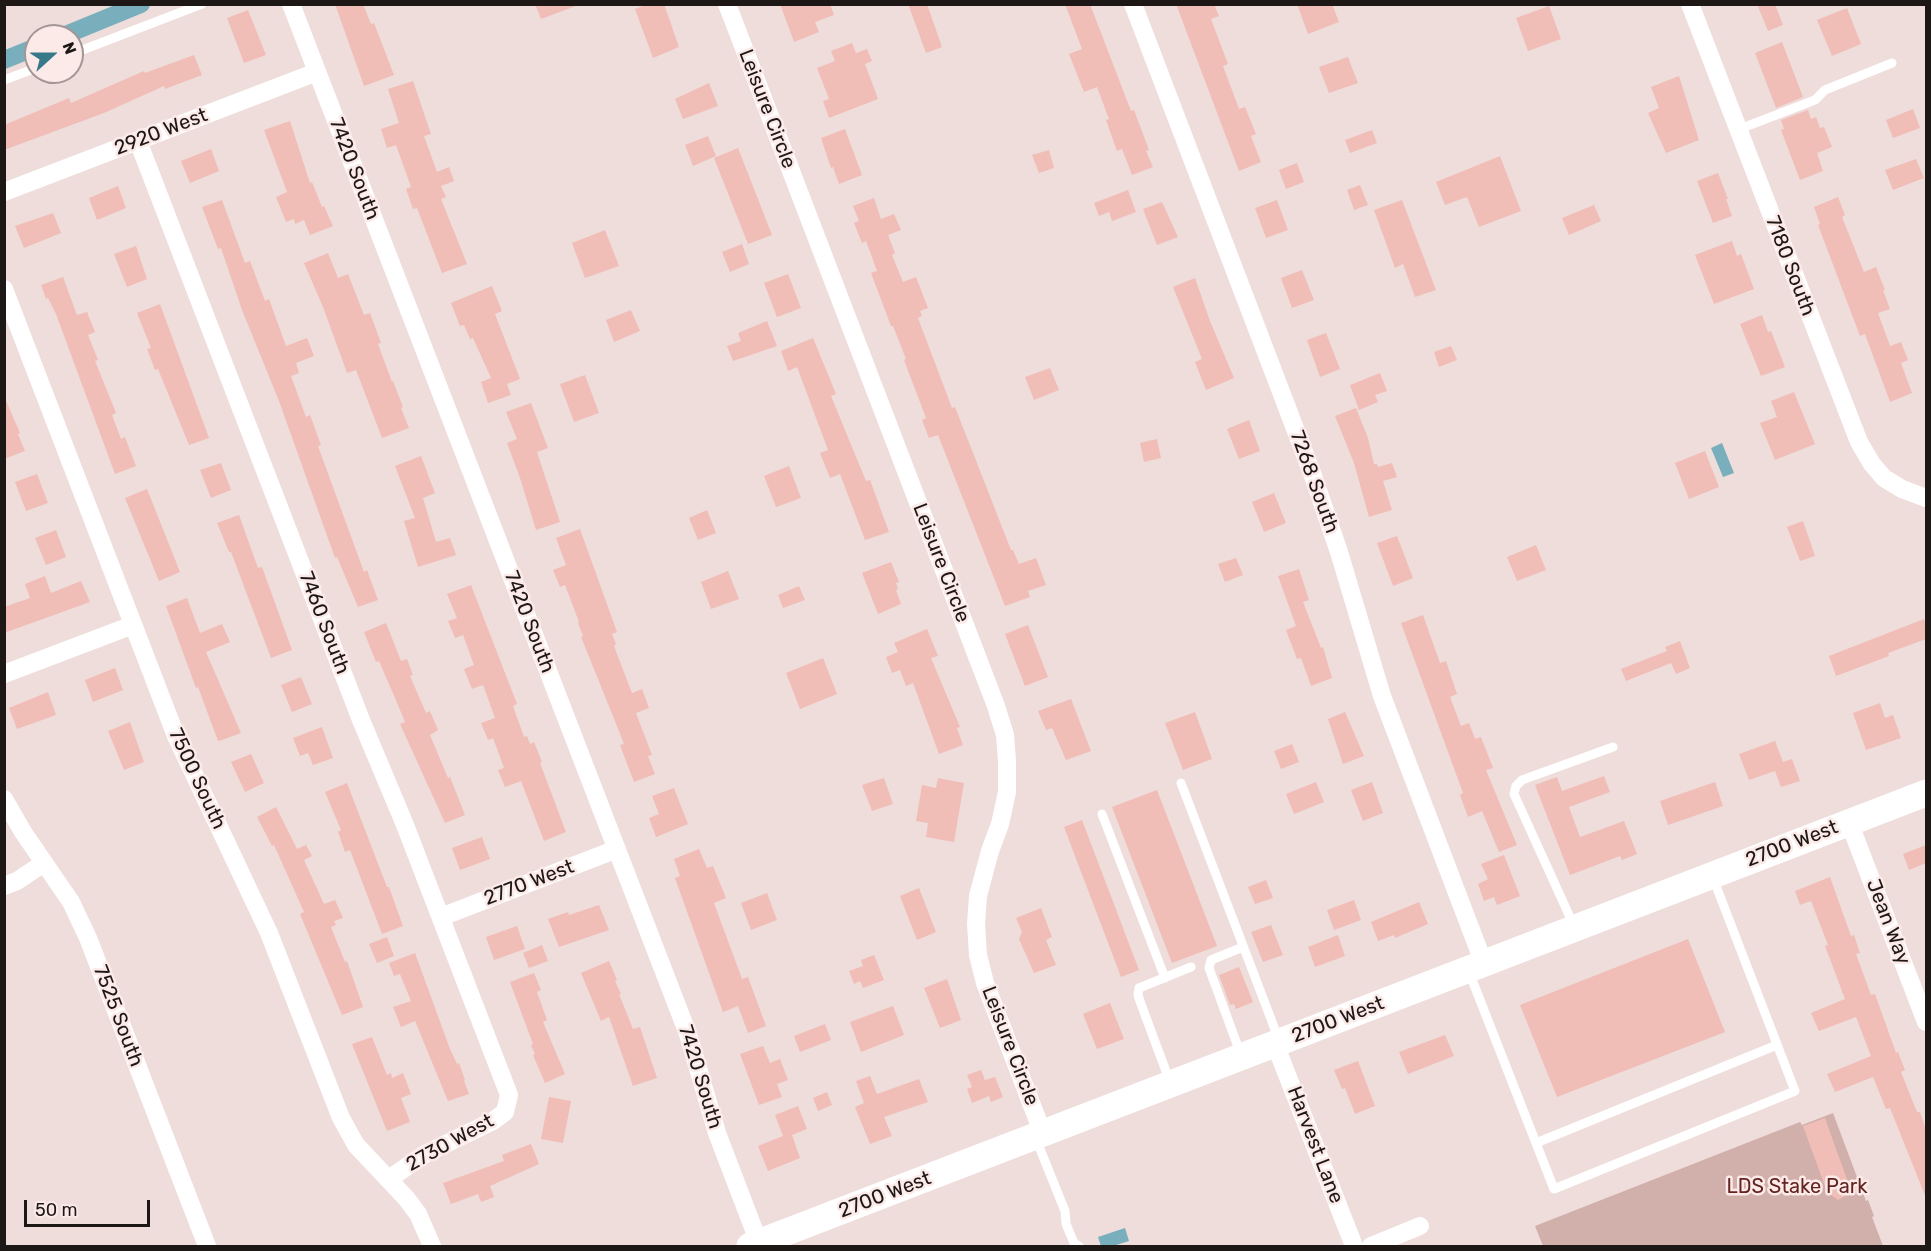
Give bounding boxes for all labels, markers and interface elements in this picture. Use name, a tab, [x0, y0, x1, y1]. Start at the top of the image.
north arrow	[24, 24, 84, 84]
text: N	[58, 39, 80, 57]
street label: Leisure Circle	[733, 46, 801, 172]
street label: 2920 West	[111, 103, 211, 161]
street label: 7420 South	[324, 115, 384, 223]
street label: 7180 South	[1760, 213, 1820, 319]
street label: 7268 South	[1284, 427, 1344, 537]
street label: Leisure Circle	[907, 500, 975, 626]
street label: 7460 South	[294, 568, 354, 678]
street label: 7420 South	[499, 568, 559, 676]
street label: 7500 South	[163, 725, 231, 833]
street label: 2700 West	[1742, 815, 1842, 873]
street label: 2770 West	[481, 855, 577, 911]
street label: Jean Way	[1861, 876, 1915, 968]
street label: 7525 South	[88, 962, 148, 1070]
street label: Leisure Circle	[976, 983, 1044, 1109]
street label: 2700 West	[1288, 991, 1388, 1049]
street label: 7420 South	[673, 1022, 727, 1132]
street label: Harvest Lane	[1282, 1083, 1348, 1207]
street label: 2730 West	[402, 1109, 498, 1177]
street label: 2700 West	[835, 1166, 935, 1224]
park label: LDS Stake Park	[1726, 1175, 1868, 1199]
scale bar	[27, 1188, 153, 1226]
text: 50 m	[35, 1199, 78, 1221]

